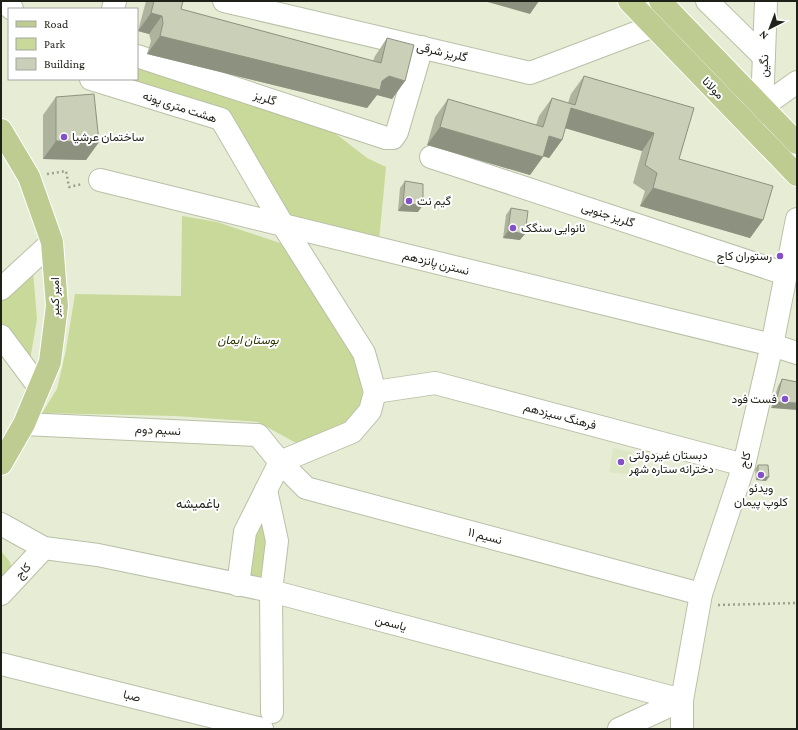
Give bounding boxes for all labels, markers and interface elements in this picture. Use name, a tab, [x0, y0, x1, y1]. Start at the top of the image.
legend	[8, 8, 138, 80]
north arrow	[750, 8, 790, 48]
text: Road	[44, 17, 69, 31]
text: N	[756, 28, 770, 42]
text: Park	[44, 37, 66, 51]
street label: گلریز شرقی	[415, 39, 469, 66]
street label: نگین	[757, 54, 772, 78]
text: Building	[44, 57, 85, 71]
street label: مولانا	[699, 74, 727, 103]
street label: هشت متری پونه	[141, 88, 219, 127]
street label: گلریز	[251, 88, 278, 109]
place label: ساختمان عرشیا	[72, 130, 144, 145]
marker: ساختمان عرشیا	[59, 132, 69, 142]
place label: گیم نت	[417, 194, 451, 209]
marker: گیم نت	[404, 196, 414, 206]
street label: گلریز جنوبی	[580, 200, 636, 231]
place label: نانوایی سنگک	[521, 221, 585, 236]
marker: نانوایی سنگک	[508, 223, 518, 233]
street label: نسترن پانزدهم	[401, 248, 471, 279]
place label: رستوران کاج	[717, 249, 772, 265]
marker: رستوران کاج	[775, 251, 785, 261]
street label: امیر کبیر	[48, 277, 63, 318]
park label: بوستان ایمان	[217, 333, 279, 348]
place label: فست فود	[731, 392, 777, 407]
marker: فست فود	[780, 394, 790, 404]
street label: فرهنگ سیزدهم	[522, 400, 598, 433]
street label: نسیم دوم	[135, 422, 181, 439]
place label: دبستان غیردولتی دخترانه ستاره شهر	[628, 448, 714, 477]
street label: کاج	[736, 450, 756, 470]
marker: دبستان غیردولتی دخترانه ستاره شهر	[616, 457, 626, 467]
marker: ویدئو کلوپ پیمان	[756, 470, 766, 480]
place label: ویدئو کلوپ پیمان	[734, 481, 788, 510]
district label: باغمیشه	[176, 496, 220, 511]
street label: نسیم ۱۱	[466, 525, 504, 548]
street label: کاج	[12, 560, 35, 583]
street label: یاسمن	[374, 612, 408, 635]
street label: صبا	[122, 687, 142, 705]

